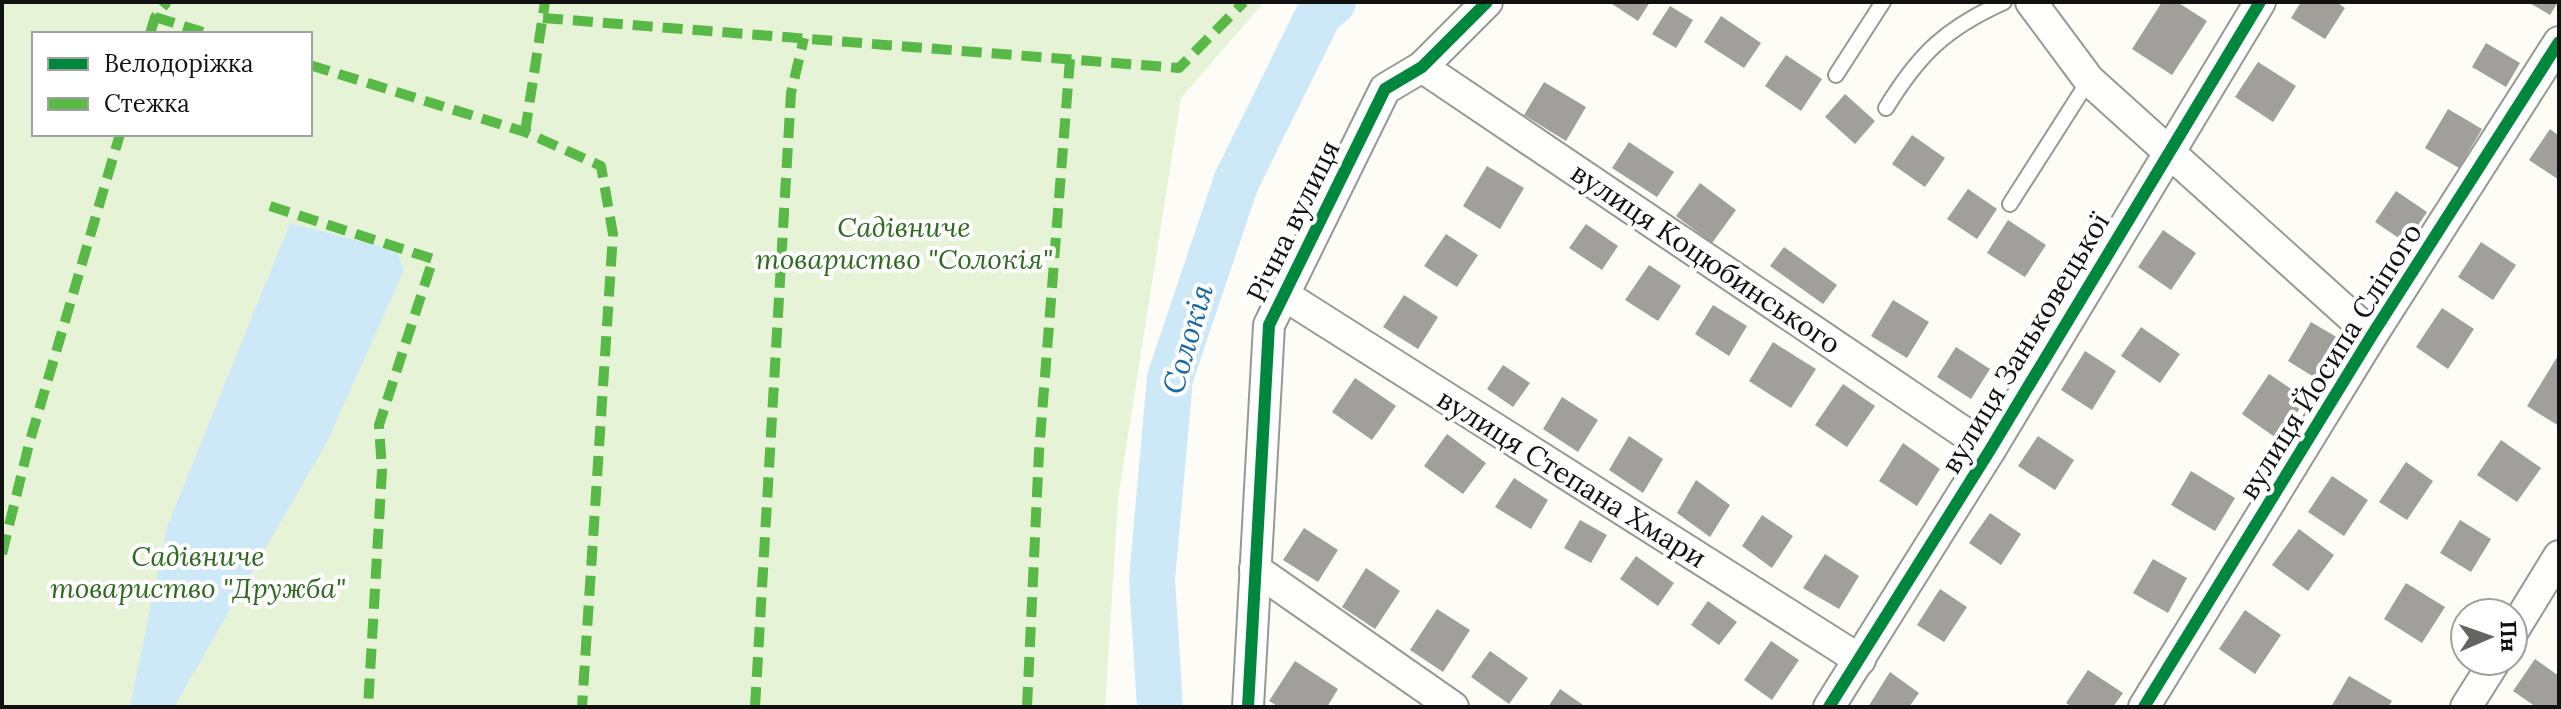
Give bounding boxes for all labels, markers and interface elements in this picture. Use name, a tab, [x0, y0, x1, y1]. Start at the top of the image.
legend	[32, 32, 312, 136]
text: Велодоріжка	[104, 48, 253, 79]
text: Стежка	[104, 88, 190, 119]
street label: Річна вулиця	[1238, 134, 1348, 308]
street label: вулиця Коцюбинського	[1564, 154, 1848, 362]
street label: вулиця Заньковецької	[1933, 206, 2117, 480]
park label: Садівниче товариство "Солокія"	[755, 209, 1053, 277]
street label: вулиця Йосипа Сліпого	[2230, 216, 2430, 506]
water label: Солокія	[1153, 280, 1221, 398]
street label: вулиця Степана Хмари	[1431, 381, 1713, 575]
park label: Садівниче товариство "Дружба"	[50, 538, 346, 606]
north arrow	[2449, 597, 2529, 677]
text: Пн	[2494, 620, 2524, 653]

